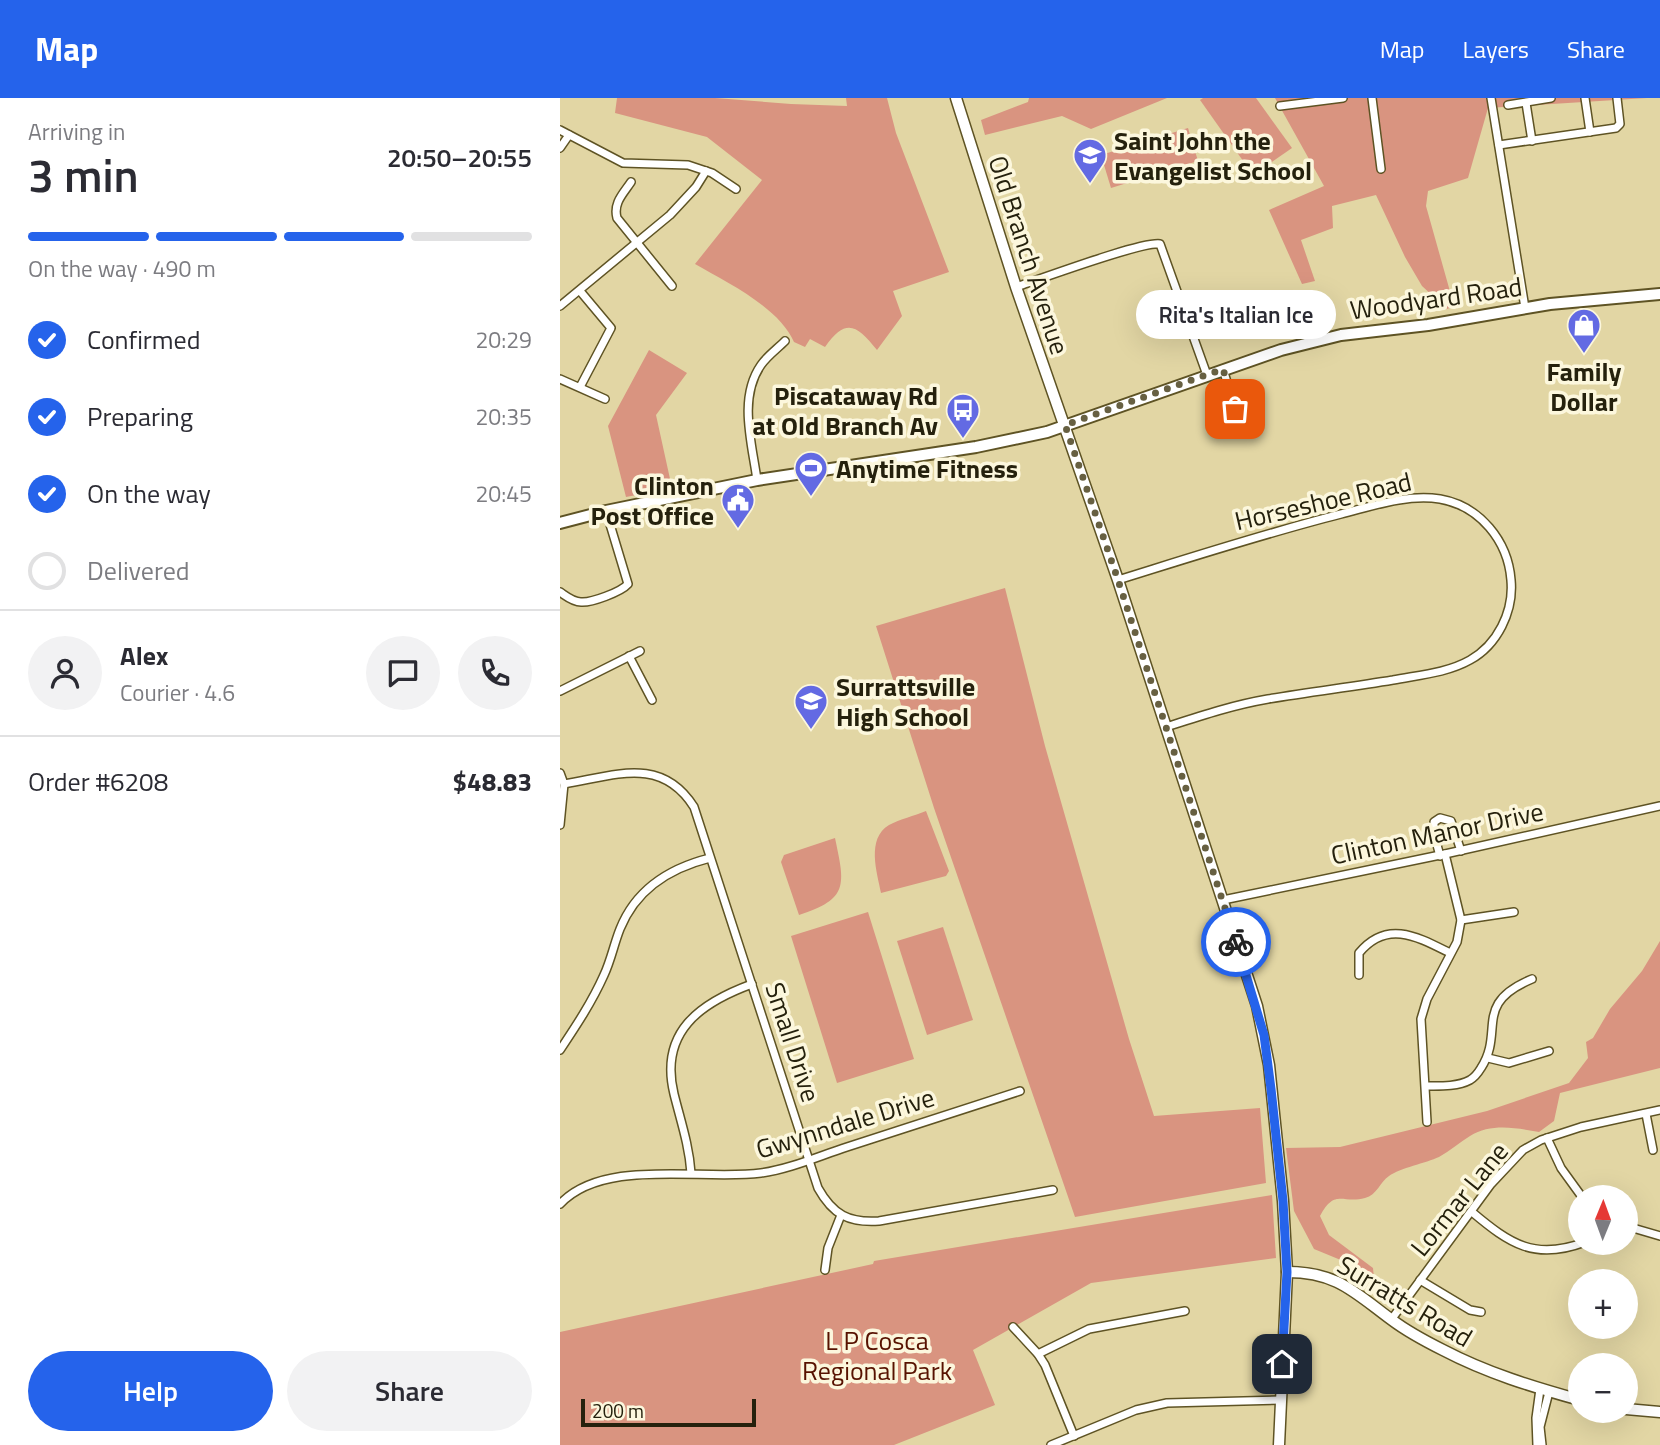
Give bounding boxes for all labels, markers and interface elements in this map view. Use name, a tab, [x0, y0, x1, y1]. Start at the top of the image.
text: Map	[35, 24, 98, 74]
text: Map	[1380, 31, 1425, 67]
text: Layers	[1463, 31, 1529, 67]
text: Share	[1567, 31, 1625, 67]
text: Arriving in	[28, 114, 125, 149]
place label: Saint John the Evangelist School	[1114, 121, 1312, 190]
school or university icon: Saint John the Evangelist School	[1071, 136, 1109, 185]
text: 20:50–20:55	[387, 138, 532, 177]
text: 3 min	[28, 140, 139, 210]
street label: Old Branch Avenue	[978, 151, 1080, 359]
text: On the way · 490 m	[28, 251, 216, 286]
street label: Woodyard Road	[1347, 267, 1525, 329]
callout: Rita's Italian Ice	[1135, 290, 1335, 339]
text: Rita's Italian Ice	[1158, 297, 1314, 332]
shop icon: Family Dollar	[1565, 306, 1603, 355]
text: Confirmed	[87, 320, 201, 359]
icon: check	[28, 321, 66, 359]
text: 20:29	[475, 322, 532, 357]
place label: Family Dollar	[1546, 352, 1622, 421]
place label: Piscataway Rd at Old Branch Av	[752, 376, 938, 445]
pin	[1205, 379, 1265, 439]
icon: bag	[1216, 390, 1254, 428]
bus stop icon: Piscataway Rd at Old Branch Av	[944, 391, 982, 440]
text: Preparing	[87, 397, 193, 436]
icon: check	[28, 398, 66, 436]
text: 20:35	[475, 399, 532, 434]
sports icon: Anytime Fitness	[792, 449, 830, 498]
place label: Anytime Fitness	[836, 449, 1018, 488]
street label: Horseshoe Road	[1231, 462, 1415, 540]
place label: Clinton Post Office	[590, 466, 714, 535]
text: On the way	[87, 474, 211, 513]
icon: check	[28, 475, 66, 513]
text: 20:45	[475, 476, 532, 511]
public building icon: Clinton Post Office	[719, 481, 757, 530]
text: Delivered	[87, 551, 190, 590]
button: person	[28, 636, 102, 710]
text: Alex	[120, 636, 168, 675]
button: chat	[366, 636, 440, 710]
button: phone	[458, 636, 532, 710]
place label: Surrattsville High School	[836, 667, 975, 736]
text: Courier · 4.6	[120, 675, 235, 710]
school or university icon: Surrattsville High School	[792, 682, 830, 731]
text: Order #6208	[28, 762, 168, 801]
text: $48.83	[453, 762, 532, 801]
street label: Clinton Manor Drive	[1327, 791, 1547, 875]
courier	[1201, 907, 1271, 977]
icon: bike	[1217, 923, 1255, 961]
street label: Small Drive	[755, 977, 831, 1107]
street label: Gwynndale Drive	[751, 1077, 939, 1169]
street label: Lormar Lane	[1401, 1133, 1517, 1265]
north arrow	[1568, 1185, 1638, 1255]
map controls	[1568, 1185, 1638, 1423]
street label: Surratts Road	[1330, 1245, 1480, 1357]
button: +	[1568, 1269, 1638, 1339]
park label: L P Cosca Regional Park	[802, 1321, 952, 1390]
pin	[1252, 1334, 1312, 1394]
icon: home	[1263, 1345, 1301, 1383]
button: Help	[28, 1351, 273, 1431]
button: Share	[287, 1351, 532, 1431]
button: −	[1568, 1353, 1638, 1423]
scale bar	[581, 1396, 756, 1428]
text: 200 m	[592, 1396, 644, 1425]

